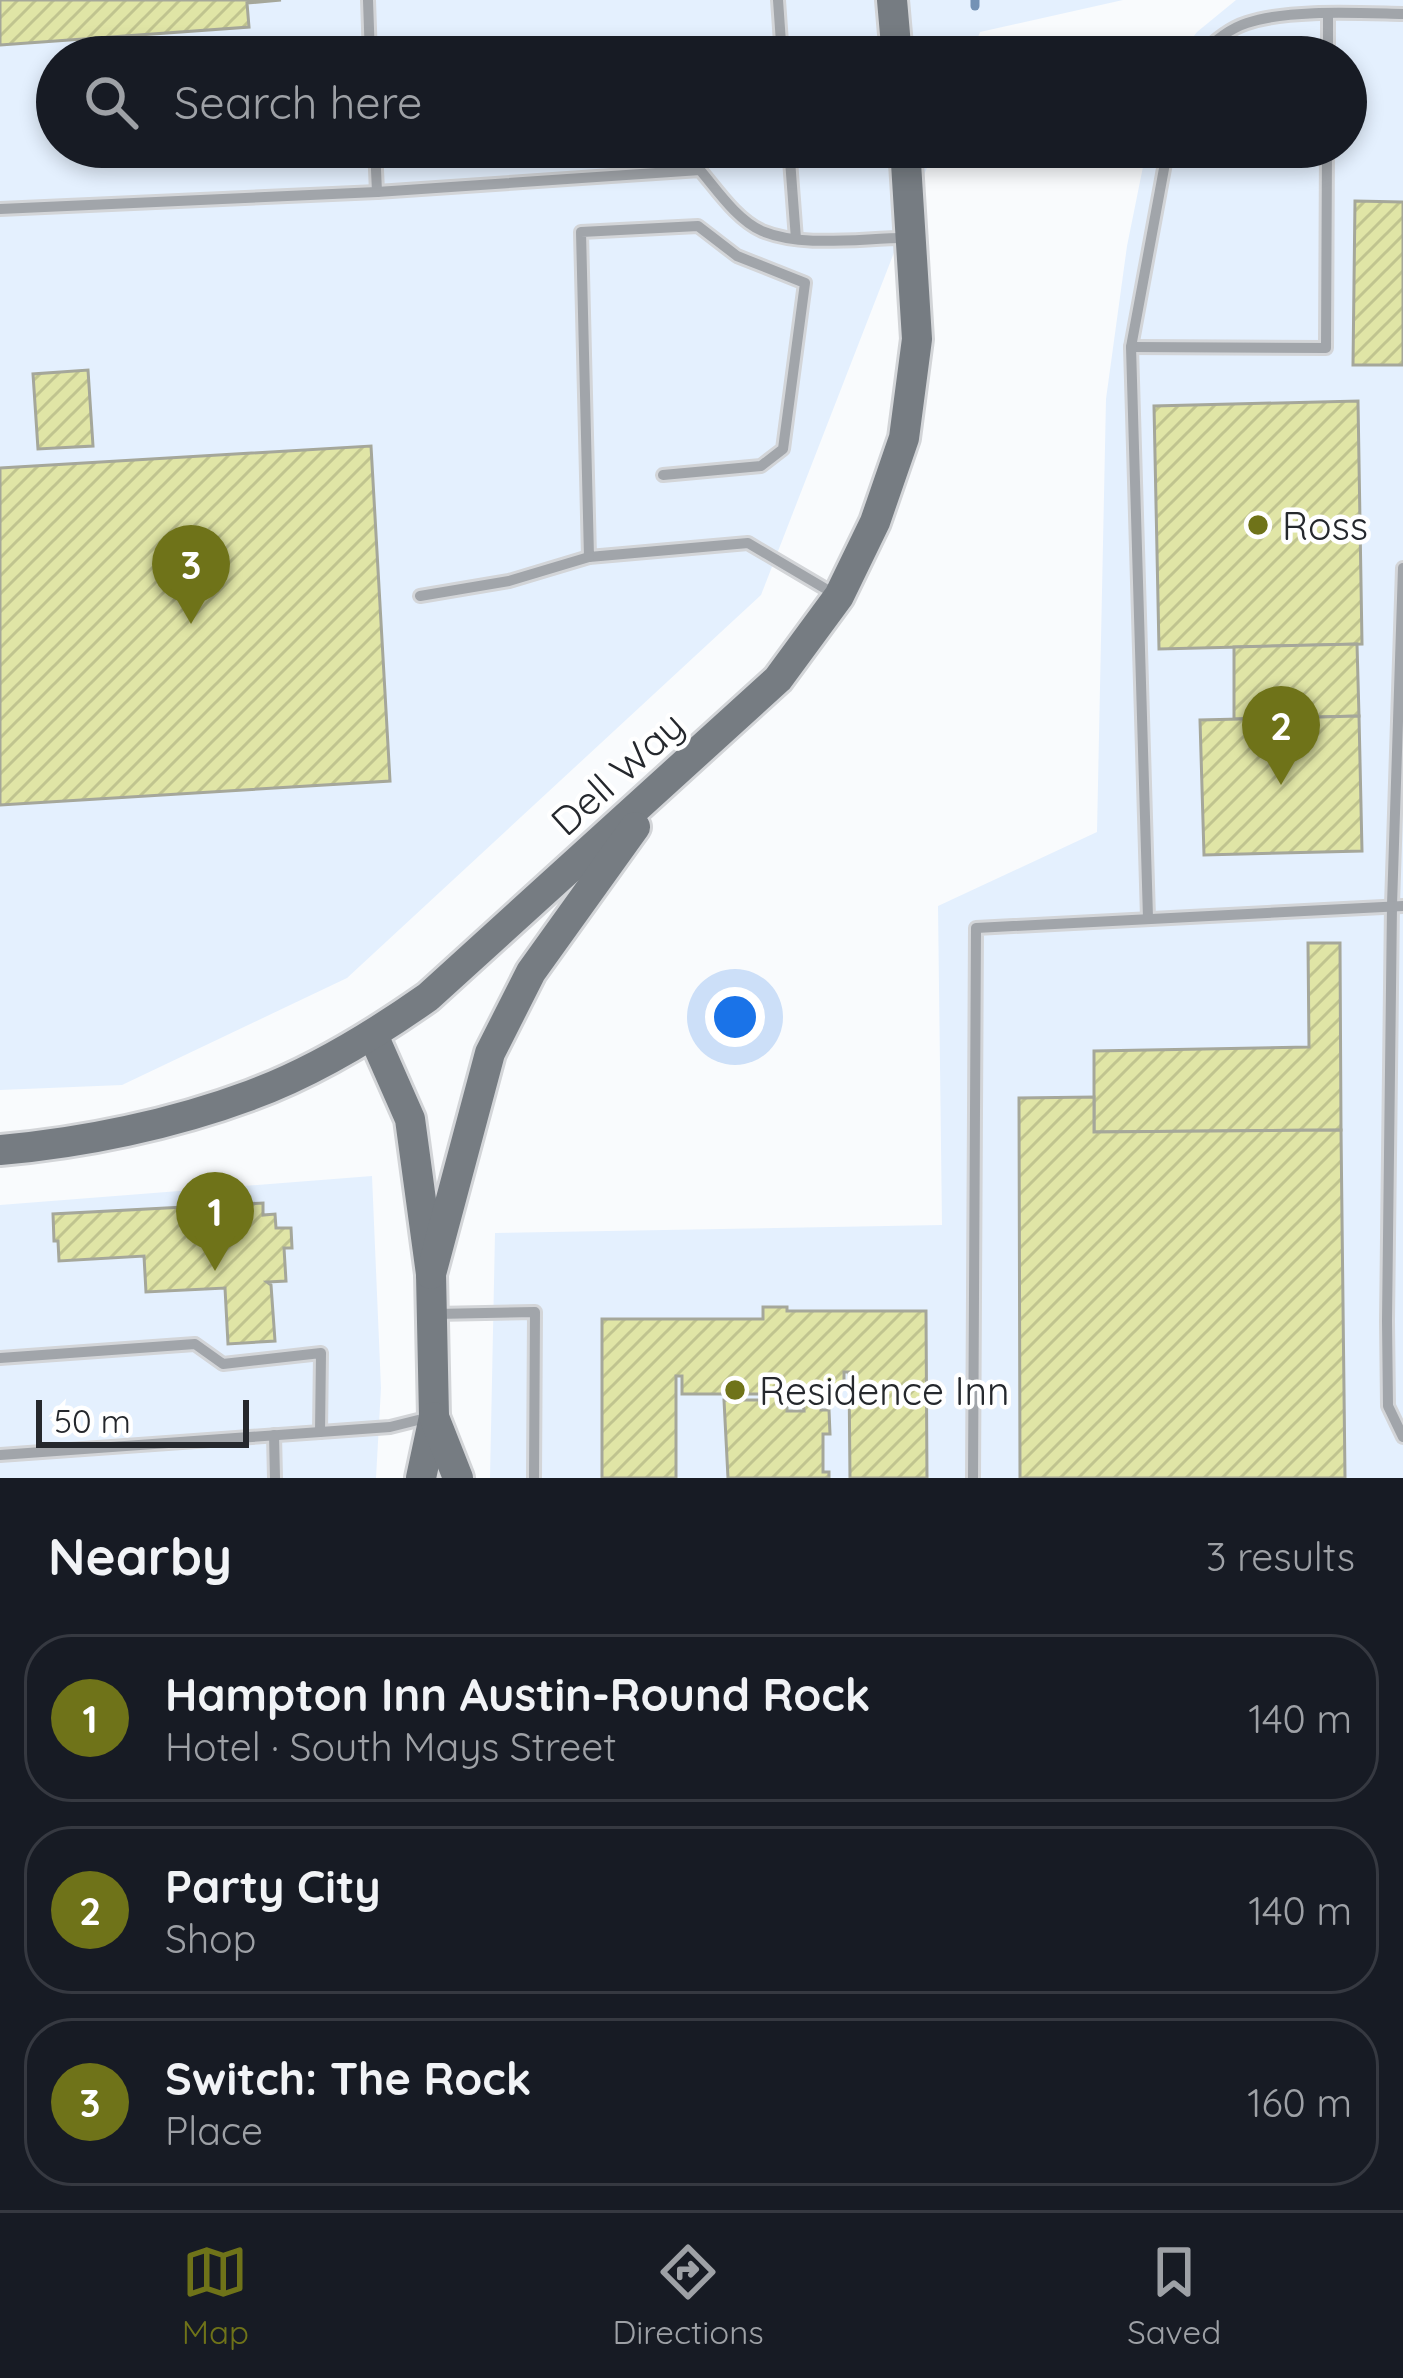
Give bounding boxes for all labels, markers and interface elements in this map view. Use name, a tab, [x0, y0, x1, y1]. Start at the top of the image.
search box	[36, 36, 1367, 168]
icon: search	[78, 69, 144, 135]
text: Search here	[174, 74, 422, 130]
place label: Ross	[1282, 501, 1368, 550]
marker: Ross	[1245, 512, 1271, 538]
pin: 3	[152, 525, 230, 624]
pin: 2	[1242, 686, 1320, 785]
street label: Dell Way	[540, 701, 694, 845]
your location	[705, 987, 765, 1047]
pin: 1	[176, 1172, 254, 1271]
place label: Residence Inn	[759, 1366, 1010, 1415]
marker: Residence Inn	[722, 1377, 748, 1403]
scale bar	[36, 1394, 249, 1447]
text: 50 m	[54, 1400, 131, 1441]
text: Nearby	[48, 1524, 232, 1588]
text: 3 results	[1206, 1532, 1355, 1581]
text: Hampton Inn Austin-Round Rock	[165, 1666, 870, 1722]
text: 1	[82, 1694, 98, 1743]
text: 140 m	[1248, 1694, 1352, 1743]
text: Hotel · South Mays Street	[165, 1722, 616, 1771]
text: Party City	[165, 1858, 381, 1914]
text: 2	[79, 1886, 101, 1935]
text: 140 m	[1248, 1886, 1352, 1935]
text: Shop	[165, 1914, 256, 1963]
text: Switch: The Rock	[165, 2050, 531, 2106]
text: 3	[80, 2078, 100, 2127]
text: 160 m	[1247, 2078, 1352, 2127]
text: Place	[165, 2106, 263, 2155]
tab: Map	[182, 2239, 249, 2352]
tab: Directions	[612, 2239, 764, 2352]
tab: Saved	[1127, 2239, 1221, 2352]

